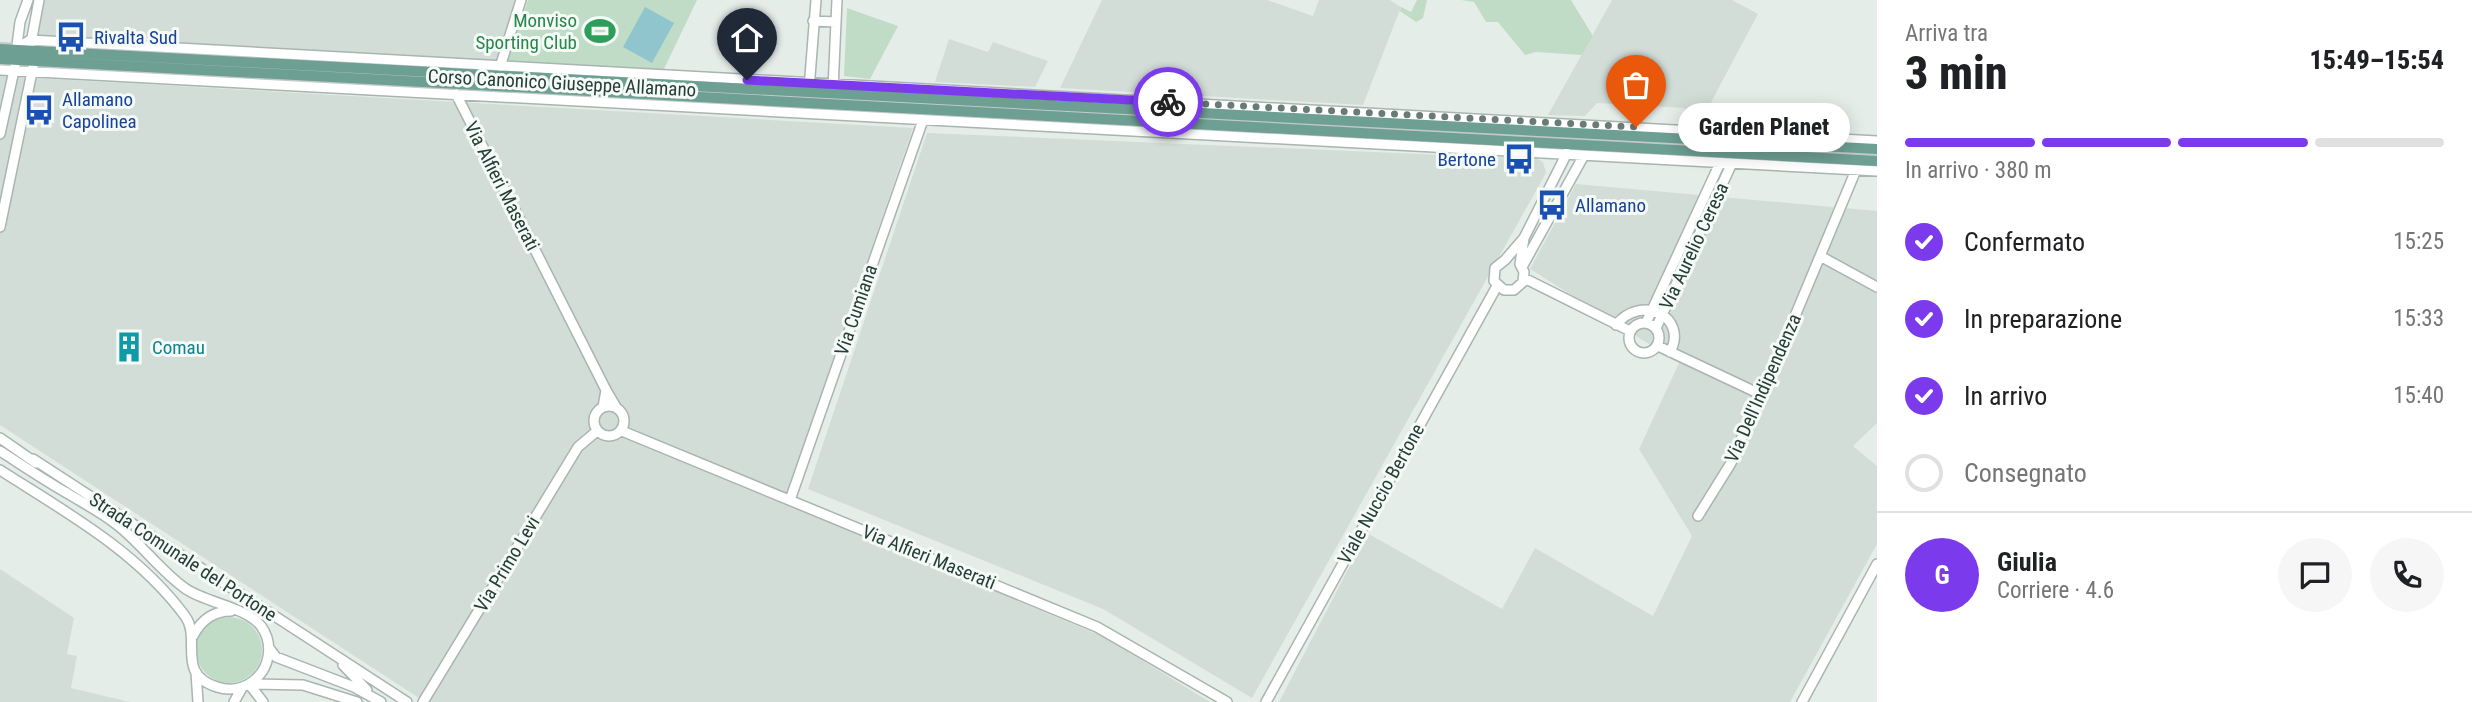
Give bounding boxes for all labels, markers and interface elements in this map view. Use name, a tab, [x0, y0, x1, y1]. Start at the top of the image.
pin	[717, 8, 777, 80]
place label: Monviso Sporting Club	[475, 9, 577, 54]
sports icon: Monviso Sporting Club	[583, 14, 617, 48]
icon: home	[728, 19, 766, 57]
bus stop icon: Rivalta Sud	[54, 20, 88, 54]
text: Arriva tra	[1905, 20, 1988, 47]
place label: Rivalta Sud	[94, 26, 177, 49]
text: 15:49–15:54	[2310, 45, 2444, 75]
text: 3 min	[1905, 46, 2008, 100]
pin	[1606, 55, 1666, 127]
street label: Corso Canonico Giuseppe Allamano	[427, 64, 697, 102]
icon: bag	[1617, 66, 1655, 104]
courier	[1133, 67, 1203, 137]
icon: bike	[1149, 83, 1187, 121]
place label: Allamano Capolinea	[62, 88, 137, 133]
bus stop icon: Allamano Capolinea	[22, 93, 56, 127]
callout: Garden Planet	[1678, 102, 1850, 152]
text: Garden Planet	[1699, 114, 1829, 141]
street label: Via Alfieri Maserati	[460, 117, 544, 255]
bus stop icon: Bertone	[1502, 142, 1536, 176]
place label: Bertone	[1437, 148, 1496, 171]
text: In arrivo · 380 m	[1905, 157, 2052, 184]
street label: Via Aurelio Ceresa	[1654, 179, 1734, 313]
bus stop icon: Allamano	[1535, 188, 1569, 222]
place label: Allamano	[1575, 194, 1646, 217]
icon: check	[1905, 223, 1943, 261]
text: Confermato	[1964, 227, 2085, 257]
text: 15:25	[2393, 228, 2444, 255]
street label: Via Cumiana	[830, 262, 882, 358]
icon: check	[1905, 300, 1943, 338]
text: In preparazione	[1964, 304, 2122, 334]
text: 15:33	[2393, 305, 2444, 332]
street label: Via Dell'Indipendenza	[1720, 310, 1806, 466]
building icon: Comau	[112, 330, 146, 364]
place label: Comau	[152, 336, 205, 359]
icon: check	[1905, 377, 1943, 415]
text: In arrivo	[1964, 381, 2047, 411]
text: 15:40	[2393, 382, 2444, 409]
street label: Viale Nuccio Bertone	[1333, 420, 1429, 568]
text: Consegnato	[1964, 458, 2087, 488]
street label: Strada Comunale del Portone	[85, 488, 281, 626]
street label: Via Primo Levi	[469, 512, 545, 616]
street label: Via Alfieri Maserati	[859, 520, 999, 594]
button: chat	[2278, 538, 2352, 612]
button: phone	[2370, 538, 2444, 612]
text: Giulia	[1997, 547, 2057, 577]
text: G	[1934, 560, 1950, 590]
text: Corriere · 4.6	[1997, 577, 2114, 604]

